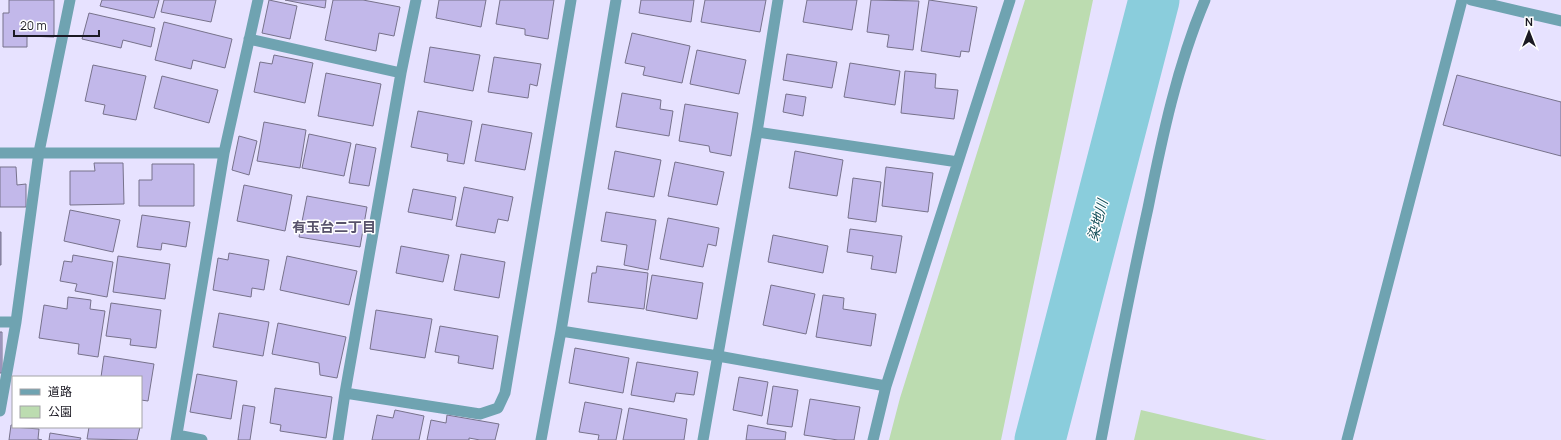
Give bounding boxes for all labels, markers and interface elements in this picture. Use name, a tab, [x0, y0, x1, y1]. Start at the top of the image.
scale bar	[14, 12, 99, 38]
north arrow	[1509, 12, 1549, 52]
text: N	[1525, 14, 1533, 29]
text: 20 m	[20, 17, 47, 34]
water label: 染地川	[1082, 195, 1112, 243]
district label: 有玉台二丁目	[292, 217, 376, 236]
legend	[12, 376, 142, 428]
text: 道路	[48, 383, 72, 400]
text: 公園	[48, 403, 72, 420]

